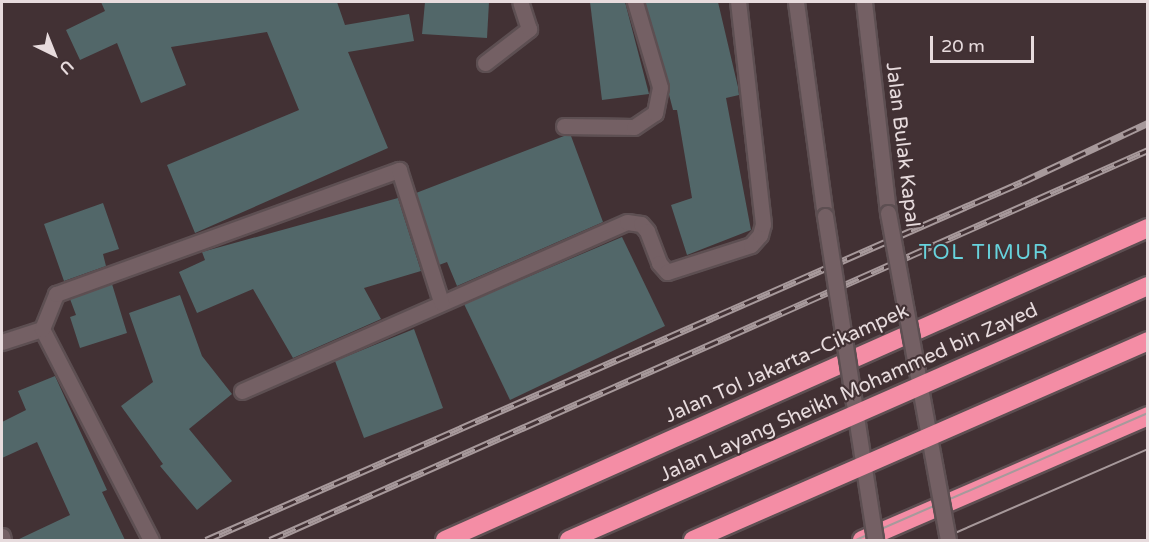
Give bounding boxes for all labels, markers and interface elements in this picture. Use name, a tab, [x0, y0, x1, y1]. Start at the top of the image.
north arrow	[24, 24, 84, 84]
scale bar	[933, 24, 1036, 62]
text: 20 m	[941, 35, 985, 57]
text: U	[55, 56, 78, 79]
street label: Jalan Bulak Kapal	[880, 61, 924, 229]
district label: TOL TIMUR	[919, 240, 1049, 266]
street label: Jalan Layang Sheikh Mohammed bin Zayed	[656, 298, 1042, 488]
street label: Jalan Tol Jakarta–Cikampek	[661, 299, 913, 429]

